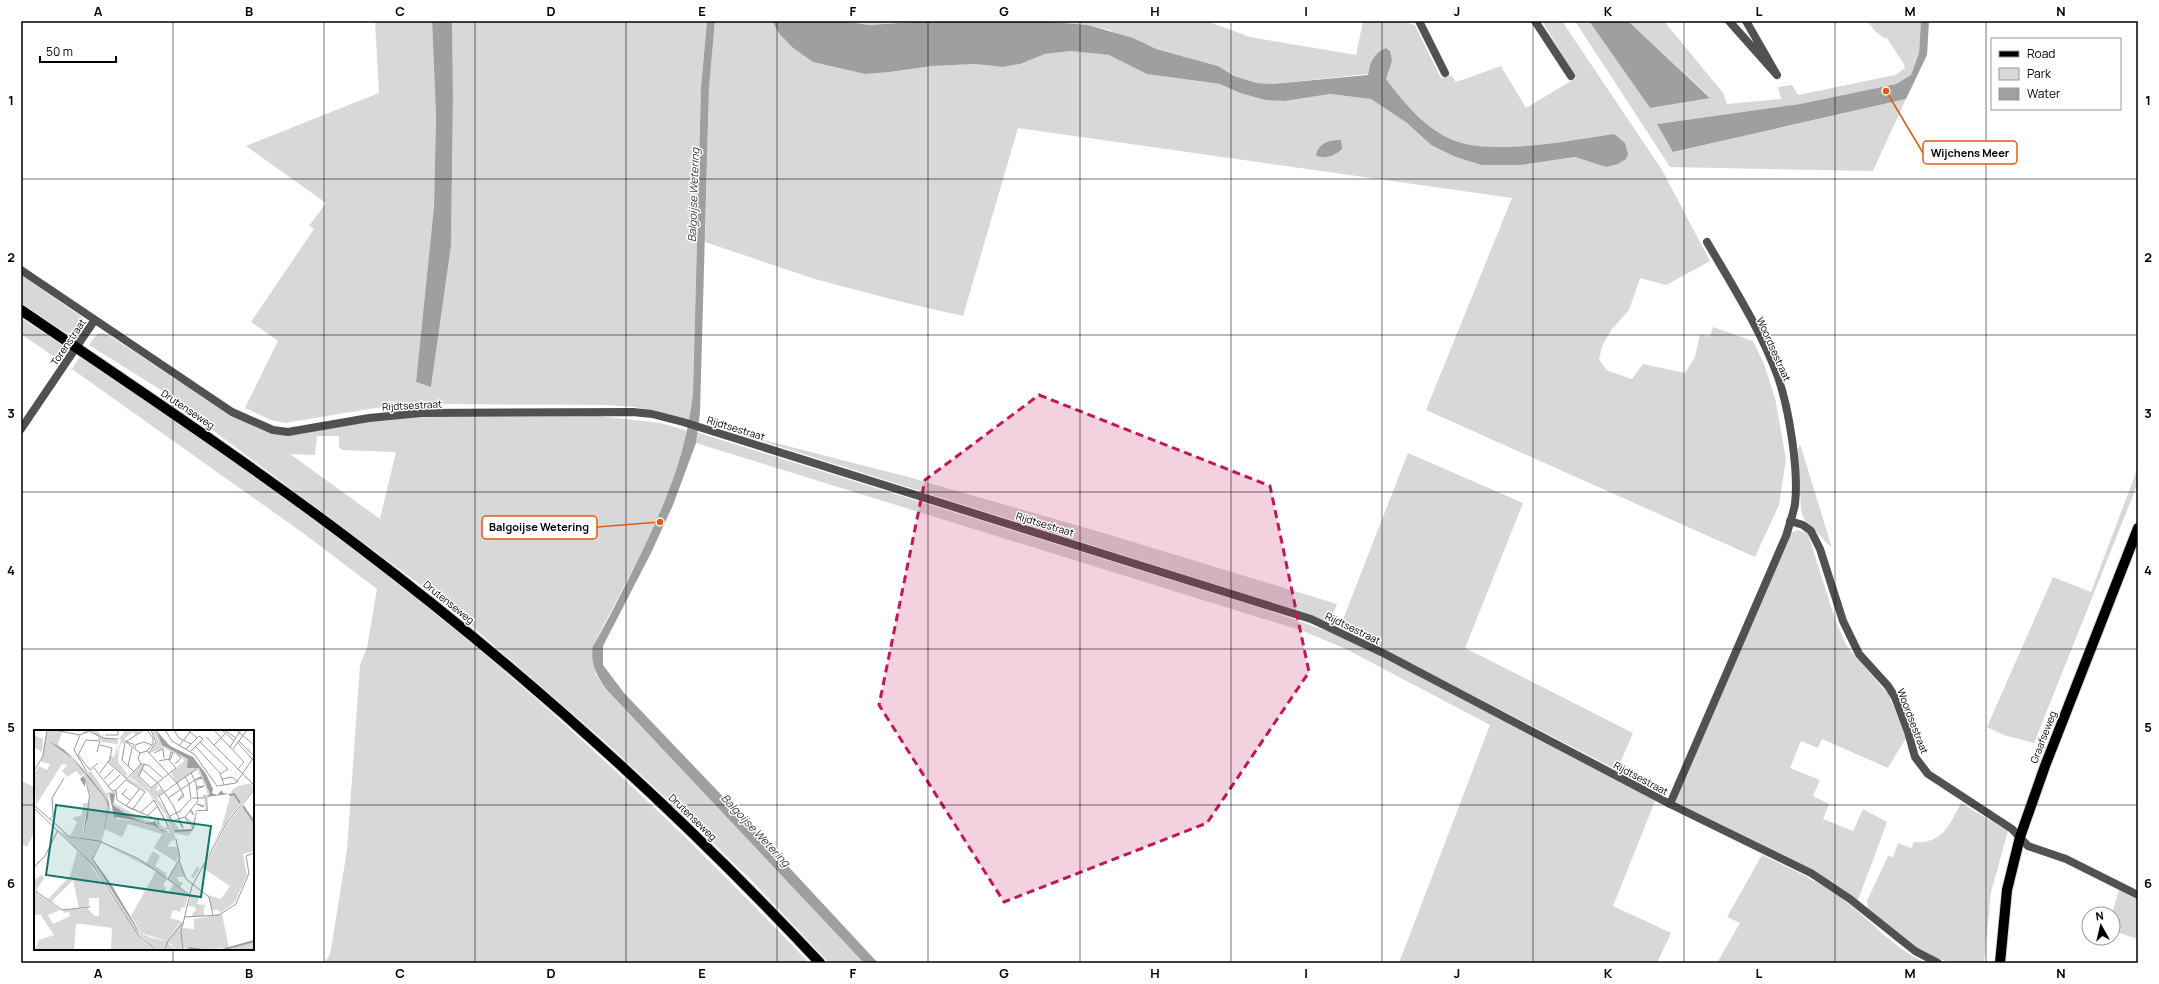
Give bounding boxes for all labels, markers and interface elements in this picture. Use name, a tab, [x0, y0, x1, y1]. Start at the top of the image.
text: A	[94, 2, 103, 20]
text: B	[245, 2, 253, 20]
text: C	[395, 2, 405, 20]
text: D	[546, 2, 556, 20]
text: E	[698, 2, 706, 20]
text: F	[850, 2, 857, 20]
text: G	[999, 2, 1009, 20]
text: H	[1150, 2, 1160, 20]
text: I	[1304, 2, 1308, 20]
text: J	[1454, 2, 1460, 20]
text: K	[1604, 2, 1613, 20]
text: L	[1756, 2, 1763, 20]
text: M	[1904, 2, 1916, 20]
text: N	[2056, 2, 2066, 20]
scale bar	[40, 38, 116, 64]
legend	[1991, 38, 2121, 110]
text: 50 m	[46, 43, 73, 60]
text: Road	[2027, 45, 2055, 62]
text: Park	[2027, 65, 2052, 82]
text: Water	[2027, 85, 2061, 102]
text: 1	[8, 91, 14, 109]
text: 1	[2145, 91, 2151, 109]
callout: Wijchens Meer	[1923, 141, 2017, 164]
text: Wijchens Meer	[1931, 145, 2010, 160]
water label: Balgoijse Wetering	[684, 146, 702, 242]
text: 2	[7, 248, 15, 266]
text: 2	[2144, 248, 2152, 266]
street label: Woordsestraat	[1754, 315, 1794, 383]
street label: Torenstraat	[47, 316, 89, 368]
street label: Drutenseweg	[158, 386, 218, 432]
street label: Rijdtsestraat	[382, 396, 442, 414]
text: 3	[7, 404, 15, 422]
text: 3	[2144, 404, 2152, 422]
street label: Rijdtsestraat	[705, 413, 767, 443]
street label: Rijdtsestraat	[1014, 509, 1076, 539]
callout: Balgoijse Wetering	[482, 516, 597, 539]
text: Balgoijse Wetering	[489, 519, 589, 534]
text: 4	[7, 561, 15, 579]
text: 4	[2144, 561, 2152, 579]
street label: Drutenseweg	[421, 577, 477, 627]
street label: Rijdtsestraat	[1323, 609, 1383, 647]
street label: Woordsestraat	[1894, 686, 1932, 756]
street label: Graafseweg	[2027, 709, 2059, 765]
text: 5	[7, 718, 15, 736]
text: 5	[2144, 718, 2152, 736]
inset map	[34, 730, 254, 950]
street label: Rijdtsestraat	[1611, 758, 1671, 798]
street label: Drutenseweg	[666, 790, 720, 844]
water label: Balgoijse Wetering	[718, 790, 795, 871]
text: 6	[7, 874, 15, 892]
text: 6	[2144, 874, 2152, 892]
north arrow	[2081, 906, 2121, 946]
text: N	[2095, 908, 2105, 924]
text: A	[94, 964, 103, 982]
text: B	[245, 964, 253, 982]
text: C	[395, 964, 405, 982]
text: D	[546, 964, 556, 982]
text: E	[698, 964, 706, 982]
text: F	[850, 964, 857, 982]
text: G	[999, 964, 1009, 982]
text: H	[1150, 964, 1160, 982]
text: I	[1304, 964, 1308, 982]
text: J	[1454, 964, 1460, 982]
text: K	[1604, 964, 1613, 982]
text: L	[1756, 964, 1763, 982]
text: M	[1904, 964, 1916, 982]
text: N	[2056, 964, 2066, 982]

